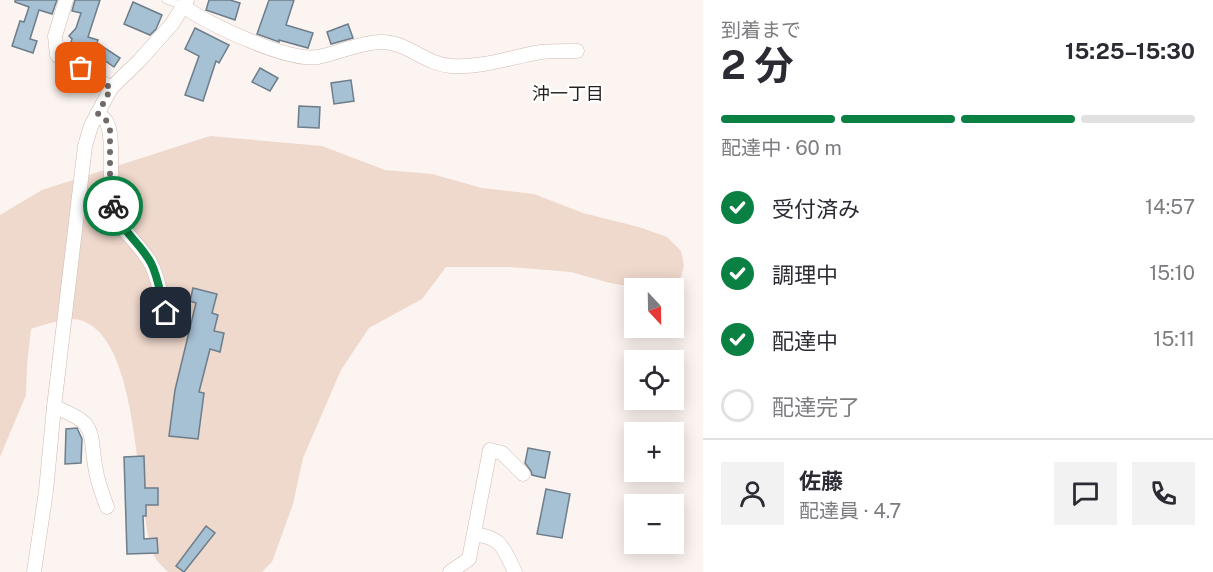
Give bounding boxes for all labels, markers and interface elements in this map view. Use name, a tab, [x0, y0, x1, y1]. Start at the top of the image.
text: 到着まで	[721, 18, 801, 42]
text: 15:25–15:30	[1065, 38, 1195, 64]
pin	[55, 42, 106, 93]
text: 2 分	[721, 42, 794, 88]
icon: bag	[64, 51, 97, 84]
district label: 沖一丁目	[532, 83, 604, 104]
text: 配達中 · 60 m	[721, 136, 842, 160]
courier	[83, 176, 143, 236]
icon: bike	[97, 190, 130, 223]
icon: check	[721, 191, 754, 224]
text: 14:57	[1145, 195, 1195, 219]
text: 受付済み	[772, 196, 860, 222]
icon: check	[721, 257, 754, 290]
text: 15:10	[1149, 261, 1195, 285]
text: 調理中	[772, 262, 838, 288]
north arrow	[624, 278, 684, 338]
map controls	[624, 278, 684, 554]
pin	[140, 287, 191, 338]
icon: home	[149, 296, 182, 329]
icon: check	[721, 323, 754, 356]
text: 15:11	[1153, 327, 1195, 351]
text: 配達中	[772, 328, 838, 354]
button: locate	[624, 350, 684, 410]
text: 配達完了	[772, 394, 860, 420]
button: +	[624, 422, 684, 482]
button: person	[721, 462, 784, 525]
button: chat	[1054, 462, 1117, 525]
button: phone	[1132, 462, 1195, 525]
text: 佐藤	[799, 468, 843, 494]
button: −	[624, 494, 684, 554]
text: 配達員 · 4.7	[799, 499, 901, 523]

